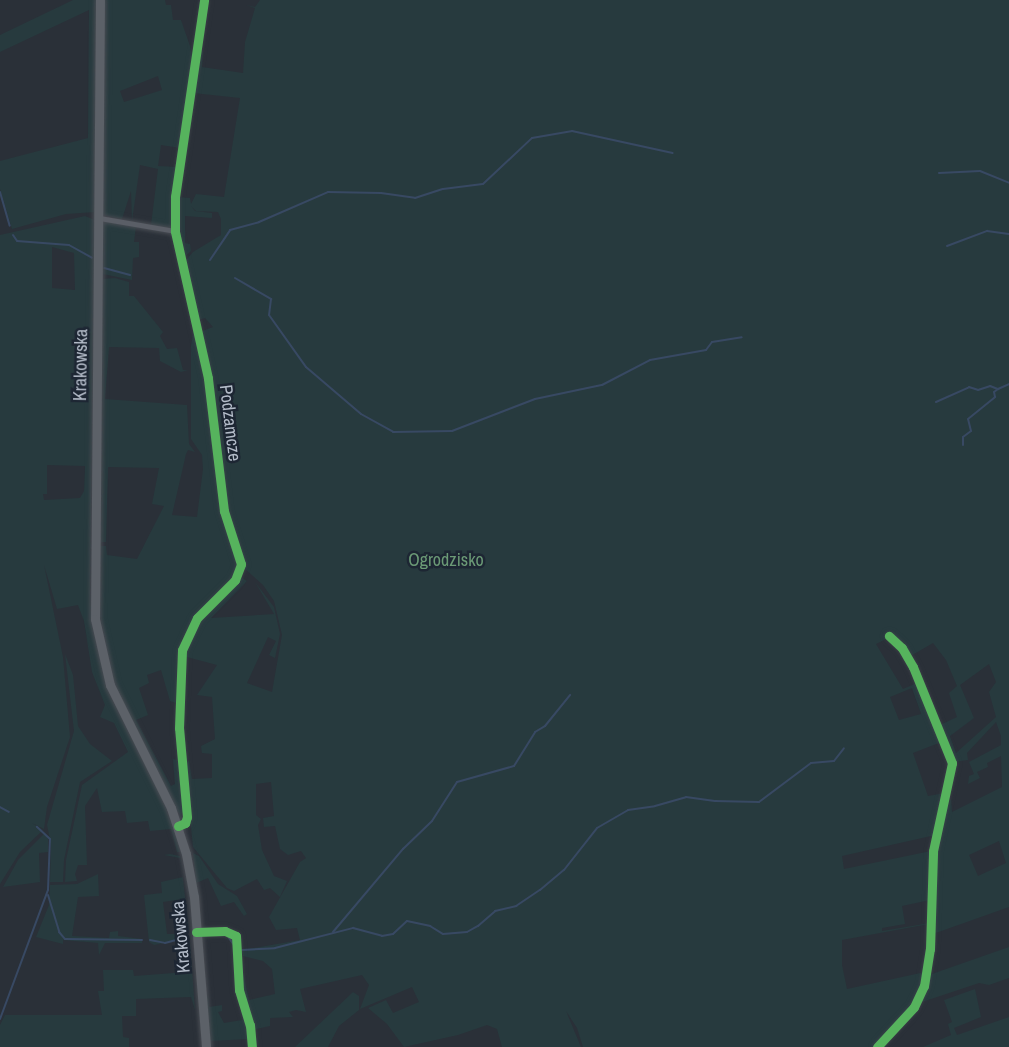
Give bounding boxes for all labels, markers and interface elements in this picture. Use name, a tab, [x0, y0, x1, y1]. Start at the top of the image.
street label: Krakowska	[70, 329, 92, 401]
street label: Podzamcze	[215, 383, 245, 463]
park label: Ogrodzisko	[408, 549, 484, 571]
street label: Krakowska	[167, 900, 195, 974]

